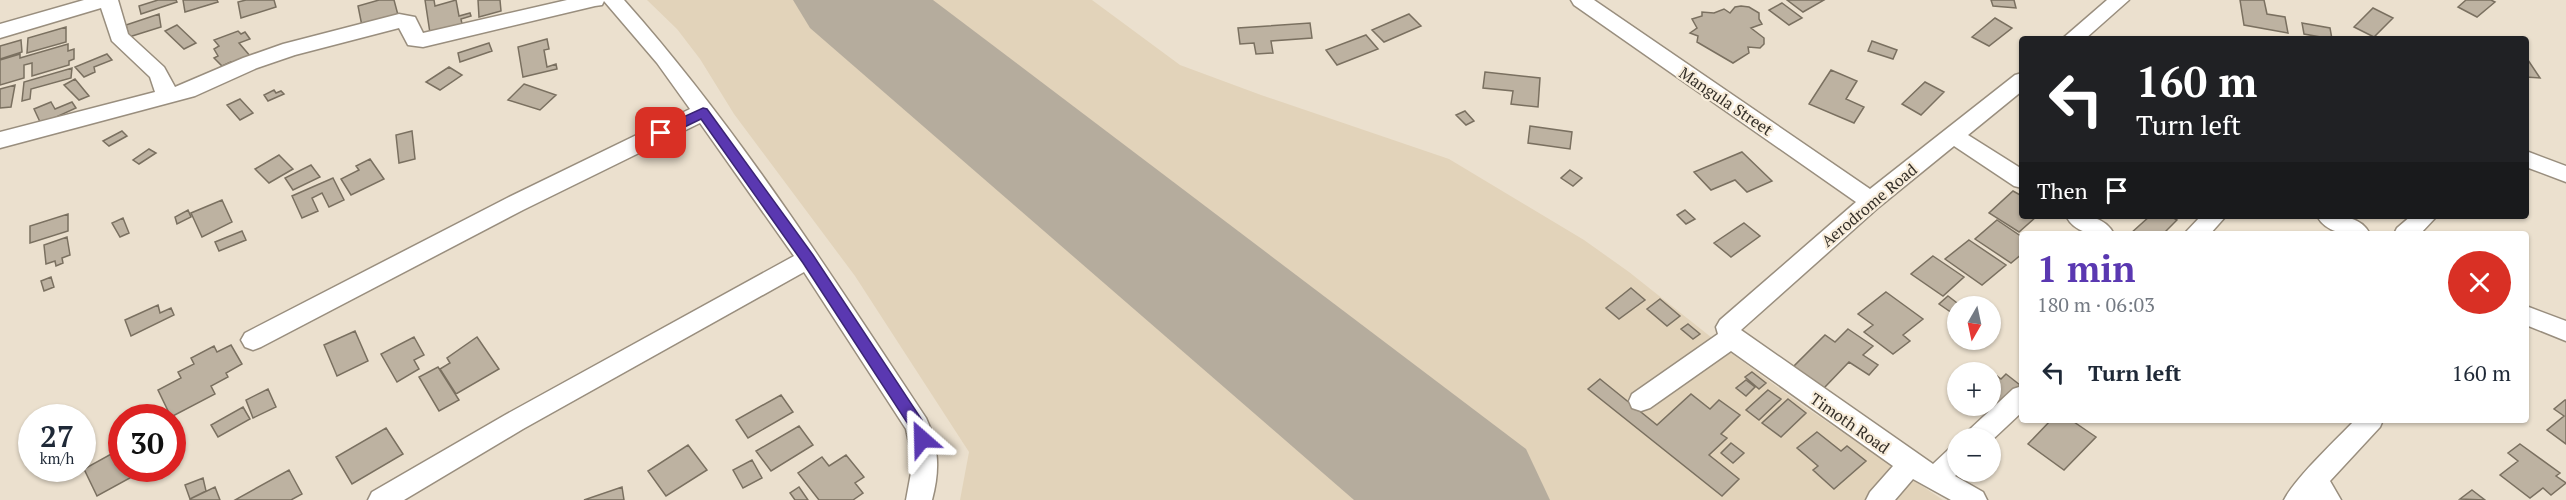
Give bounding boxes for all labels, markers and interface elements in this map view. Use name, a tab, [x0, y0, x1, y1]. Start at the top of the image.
text: 160 m	[2136, 53, 2257, 109]
icon: left	[2037, 60, 2115, 138]
street label: Mangula Street	[1675, 62, 1777, 140]
pin	[635, 107, 686, 158]
text: Turn left	[2136, 107, 2241, 143]
icon: arrive	[644, 116, 677, 149]
street label: Aerodrome Road	[1816, 158, 1922, 252]
icon: arrive	[2100, 174, 2133, 207]
text: Then	[2037, 176, 2088, 205]
text: 1 min	[2037, 245, 2135, 292]
button: close	[2448, 251, 2511, 314]
text: 180 m · 06:03	[2037, 291, 2155, 318]
north arrow	[1947, 296, 2001, 350]
map controls	[1947, 296, 2001, 482]
icon: left	[2037, 356, 2070, 389]
text: Turn left	[2088, 358, 2181, 387]
text: 160 m	[2451, 358, 2511, 387]
button: +	[1947, 362, 2001, 416]
street label: Timoth Road	[1806, 388, 1894, 458]
speed limit sign: 30	[108, 404, 186, 482]
position arrow	[890, 407, 954, 471]
text: 27	[40, 416, 74, 456]
button: −	[1947, 428, 2001, 482]
text: km/h	[40, 448, 74, 468]

